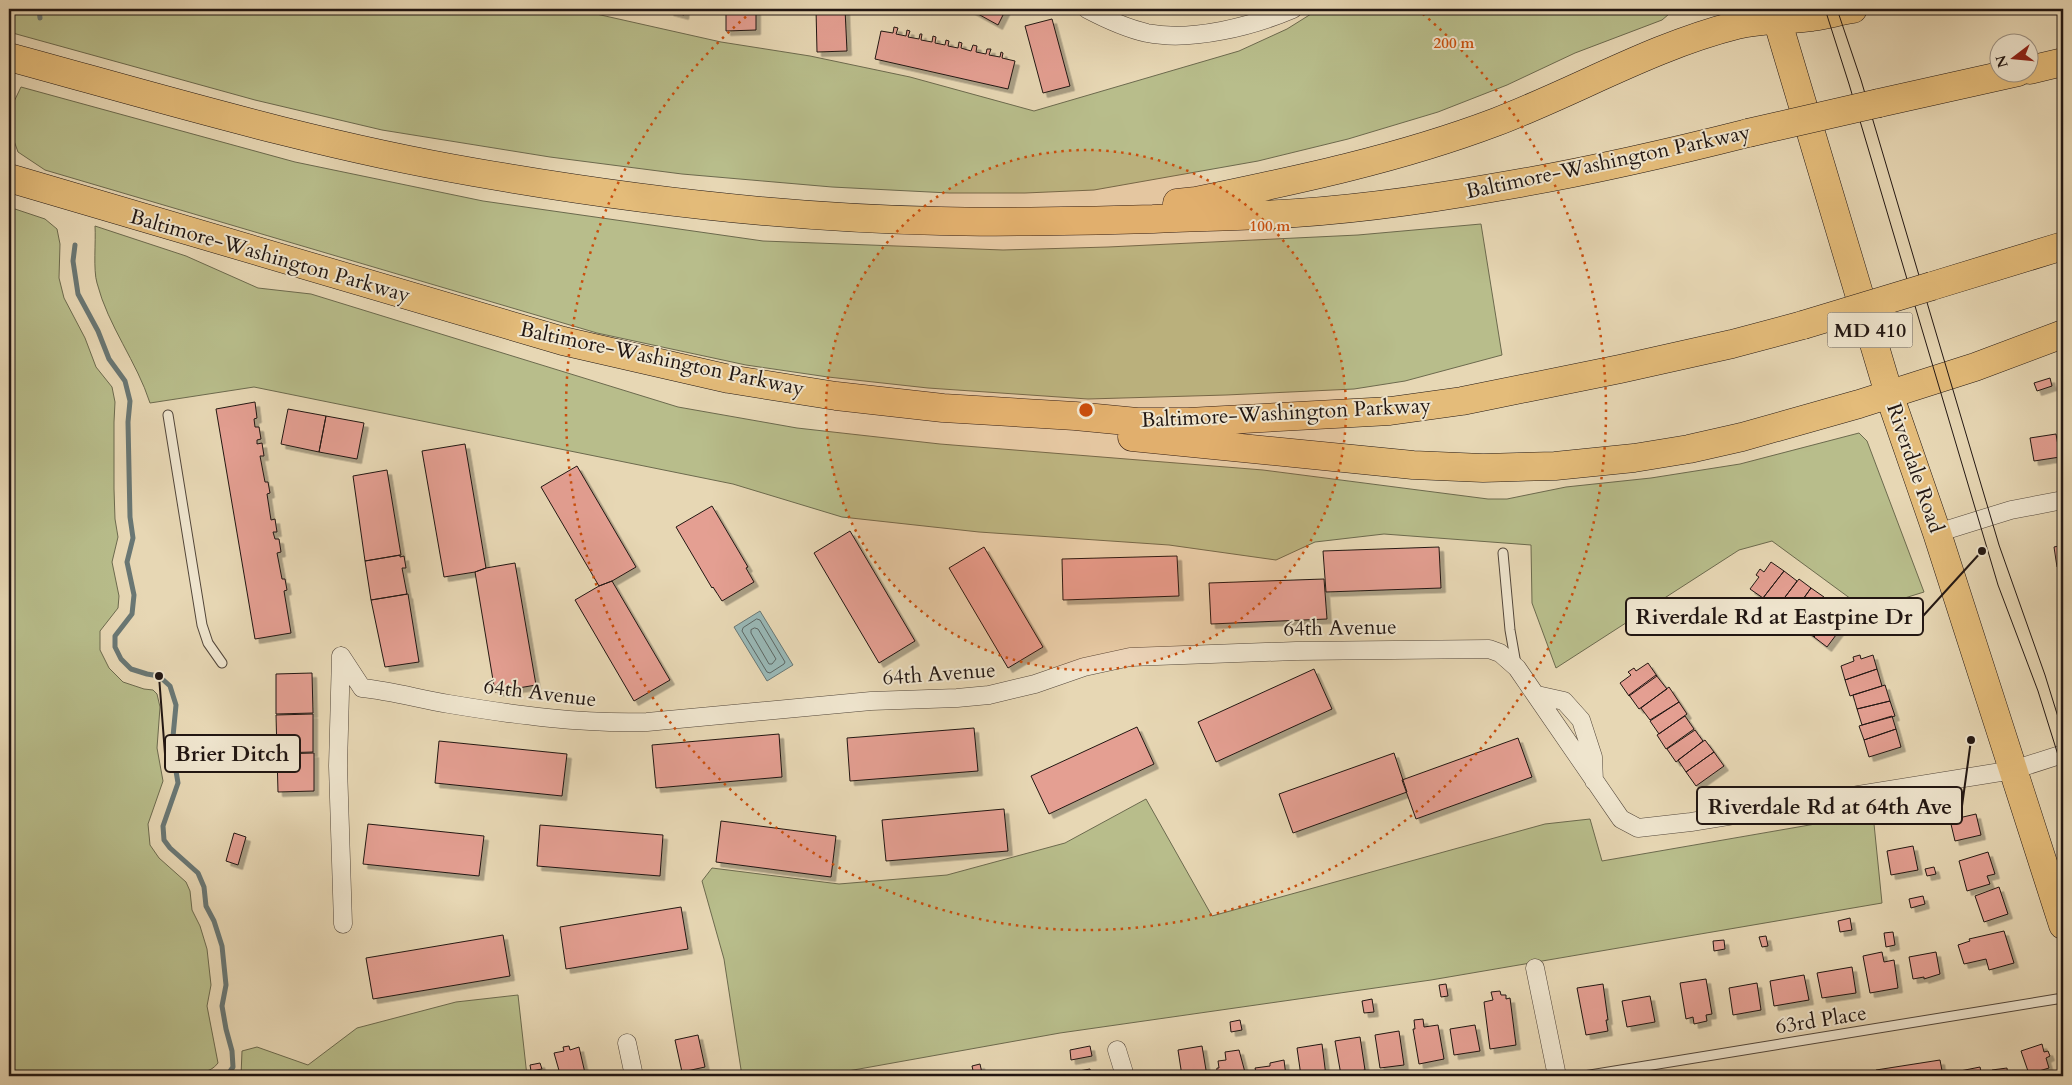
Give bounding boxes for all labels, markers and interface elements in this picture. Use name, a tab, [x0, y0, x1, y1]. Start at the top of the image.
north arrow	[1990, 32, 2040, 82]
text: 200 m	[1434, 33, 1475, 53]
text: N	[1991, 53, 2013, 70]
street label: Baltimore-Washington Parkway	[1463, 118, 1753, 206]
street label: Baltimore-Washington Parkway	[126, 202, 414, 310]
text: 100 m	[1250, 216, 1291, 236]
road number: MD 410	[1828, 312, 1912, 348]
street label: Baltimore-Washington Parkway	[517, 315, 807, 403]
street label: Baltimore-Washington Parkway	[1140, 391, 1432, 435]
street label: Riverdale Road	[1879, 399, 1951, 537]
centre of rings	[1077, 401, 1095, 419]
callout: Riverdale Rd at Eastpine Dr	[1626, 598, 1923, 635]
text: Riverdale Rd at Eastpine Dr	[1635, 602, 1913, 632]
street label: 64th Avenue	[1283, 613, 1397, 643]
street label: 64th Avenue	[881, 656, 997, 692]
street label: 64th Avenue	[482, 672, 598, 714]
callout: Brier Ditch	[165, 735, 300, 772]
text: Brier Ditch	[175, 739, 290, 769]
callout: Riverdale Rd at 64th Ave	[1697, 787, 1962, 824]
text: Riverdale Rd at 64th Ave	[1708, 792, 1952, 822]
street label: 63rd Place	[1773, 998, 1869, 1042]

